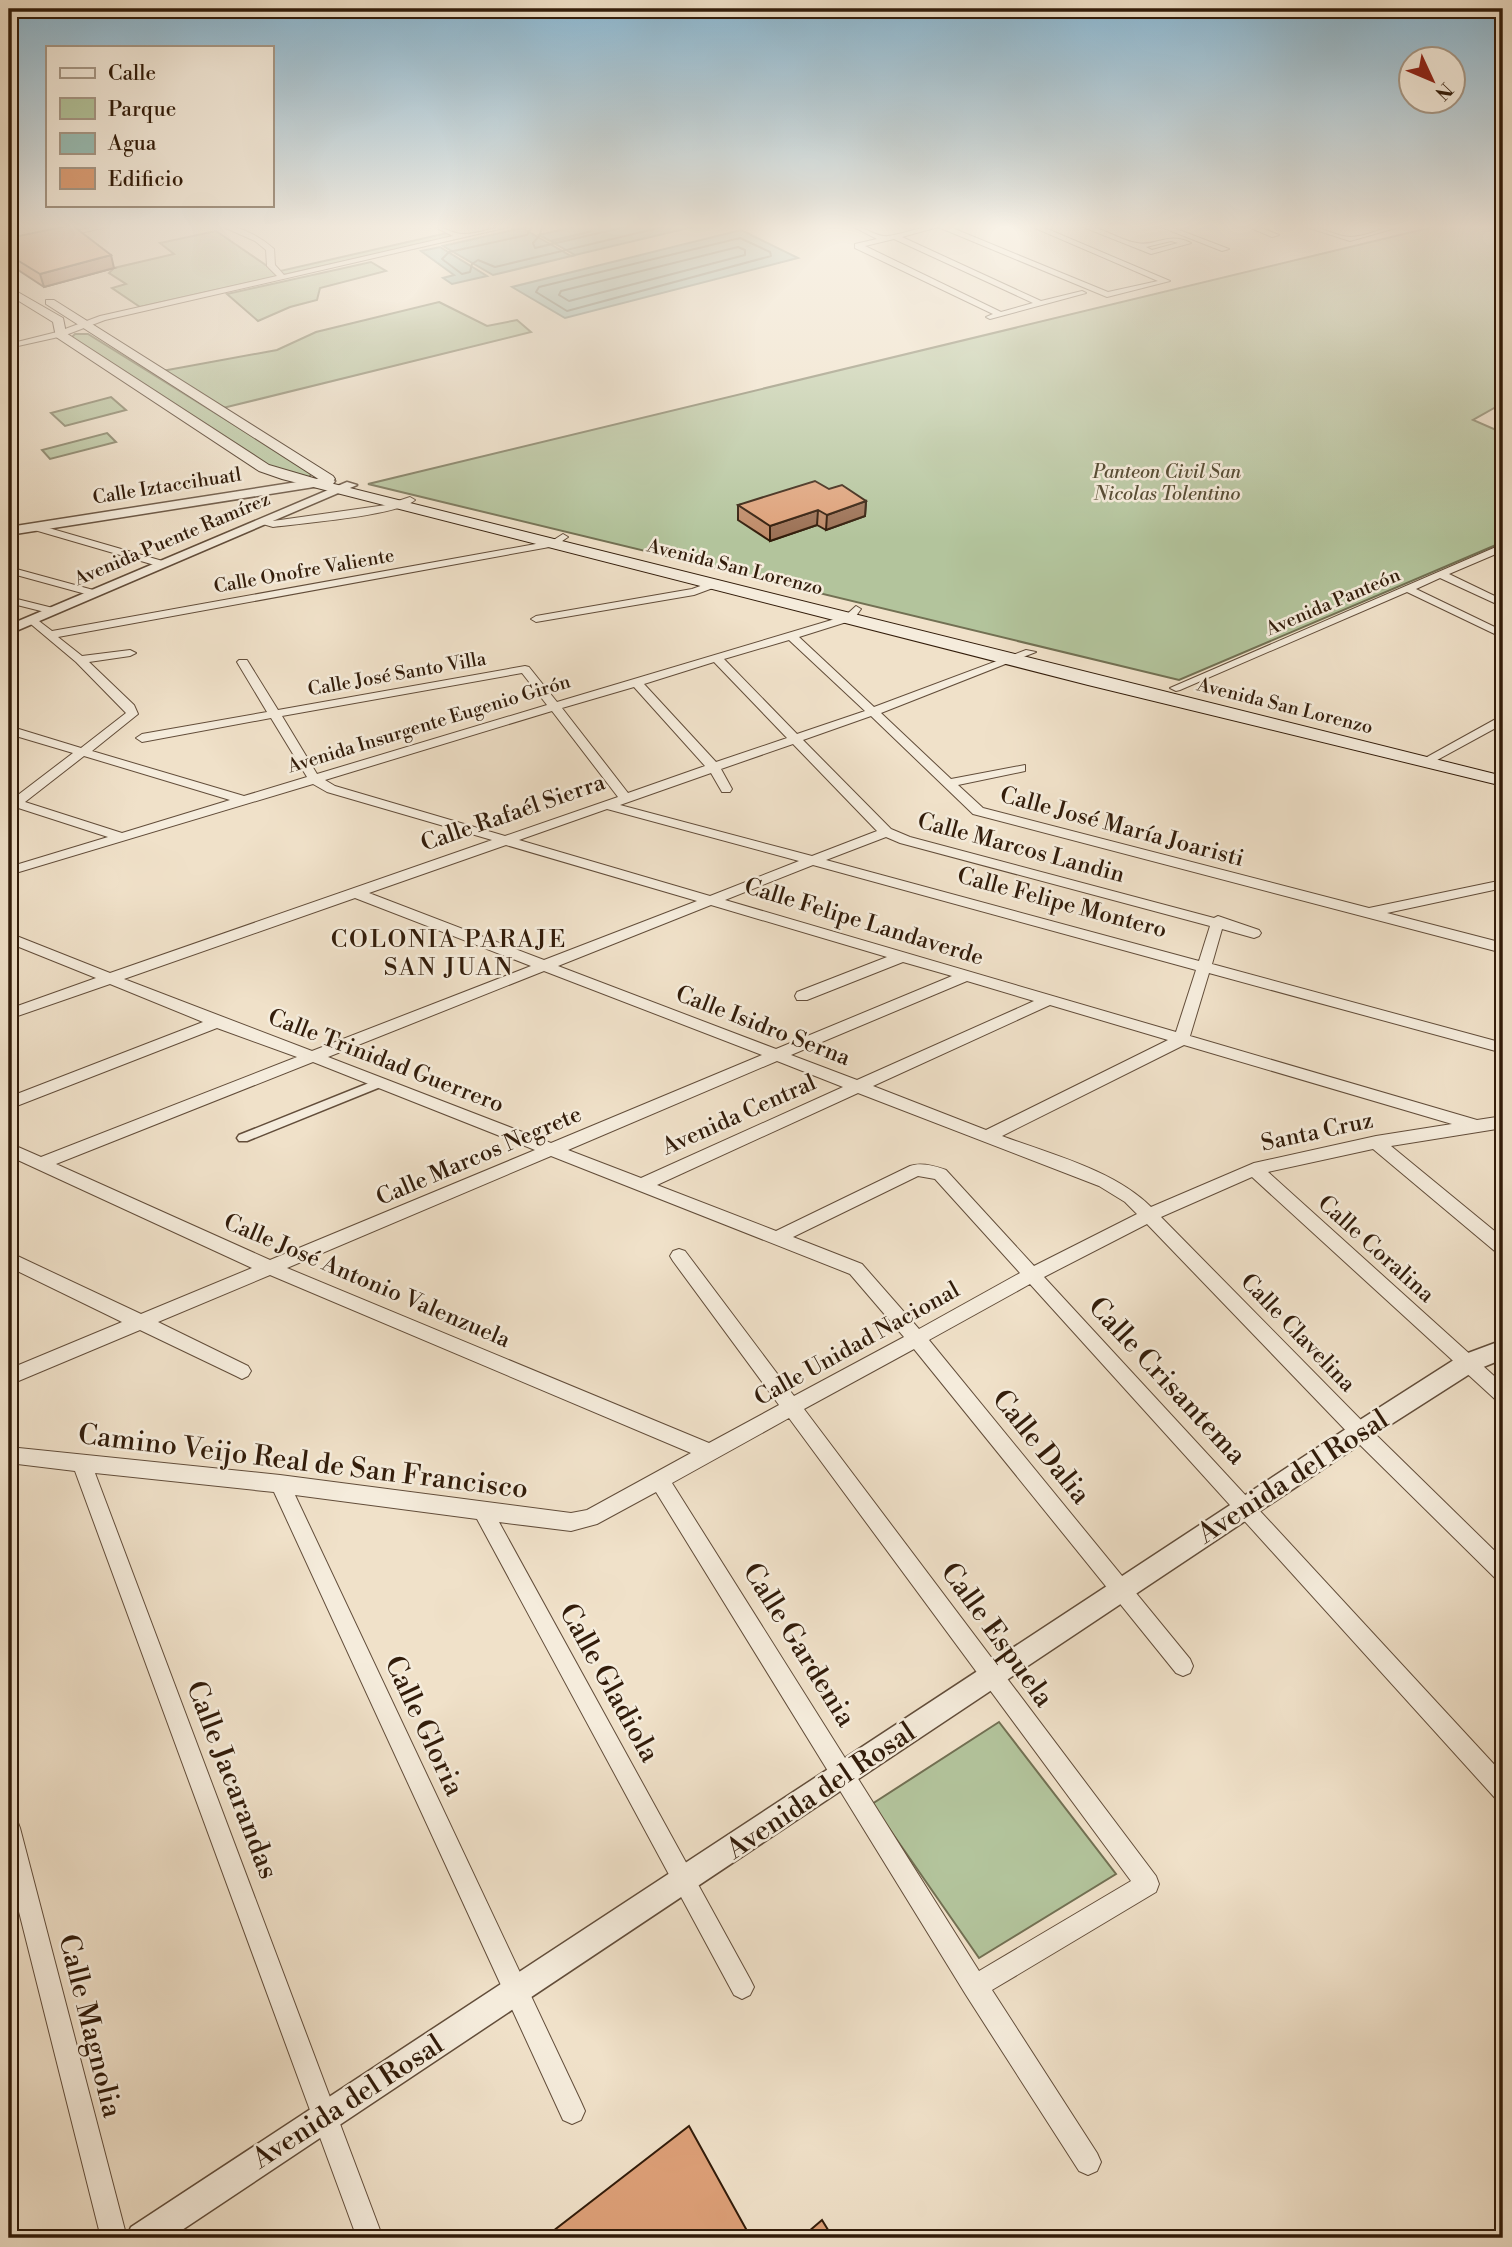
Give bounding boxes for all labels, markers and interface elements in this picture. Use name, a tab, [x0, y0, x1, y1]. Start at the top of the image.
legend	[46, 46, 273, 206]
north arrow	[1396, 46, 1466, 116]
text: Calle	[108, 61, 156, 87]
text: N	[1430, 77, 1457, 105]
text: Parque	[108, 97, 176, 123]
text: Agua	[107, 131, 157, 157]
text: Edificio	[108, 167, 184, 193]
park label: Panteon Civil San Nicolas Tolentino	[1092, 460, 1241, 506]
street label: Calle Iztaccihuatl	[91, 462, 243, 510]
street label: Avenida Puente Ramírez	[69, 487, 274, 592]
street label: Avenida San Lorenzo	[644, 533, 826, 600]
street label: Calle Onofre Valiente	[212, 543, 396, 599]
street label: Avenida Panteón	[1261, 563, 1404, 642]
street label: Calle José Santo Villa	[306, 646, 488, 702]
street label: Avenida Insurgente Eugenio Girón	[284, 669, 573, 779]
street label: Avenida San Lorenzo	[1194, 672, 1376, 739]
street label: Calle Rafaél Sierra	[417, 768, 609, 858]
street label: Calle José María Joaristi	[997, 781, 1247, 873]
street label: Calle Marcos Landin	[914, 807, 1128, 889]
street label: Calle Felipe Montero	[954, 862, 1170, 944]
street label: Calle Felipe Landaverde	[741, 872, 987, 972]
district label: COLONIA PARAJE SAN JUAN	[331, 925, 567, 983]
street label: Calle Isidro Serna	[672, 980, 855, 1072]
street label: Calle Trinidad Guerrero	[264, 1003, 508, 1119]
street label: Avenida Central	[657, 1068, 821, 1162]
street label: Calle Marcos Negrete	[372, 1100, 586, 1212]
street label: Santa Cruz	[1258, 1106, 1376, 1158]
street label: Calle Coralina	[1312, 1189, 1440, 1309]
street label: Calle José Antonio Valenzuela	[220, 1208, 515, 1354]
street label: Calle Clavelina	[1234, 1268, 1362, 1398]
street label: Calle Unidad Nacional	[750, 1276, 965, 1412]
street label: Calle Crisantema	[1080, 1290, 1254, 1473]
street label: Calle Dalia	[984, 1383, 1098, 1512]
street label: Avenida del Rosal	[1190, 1402, 1395, 1552]
street label: Camino Veijo Real de San Francisco	[76, 1417, 530, 1507]
street label: Calle Espuela	[933, 1556, 1062, 1715]
street label: Calle Gardenia	[735, 1557, 864, 1734]
street label: Calle Gladiola	[551, 1597, 667, 1769]
street label: Calle Gloria	[376, 1650, 472, 1802]
street label: Calle Jacarandas	[178, 1676, 286, 1884]
street label: Avenida del Rosal	[719, 1715, 922, 1868]
street label: Calle Magnolia	[50, 1931, 130, 2122]
street label: Avenida del Rosal	[245, 2027, 450, 2177]

